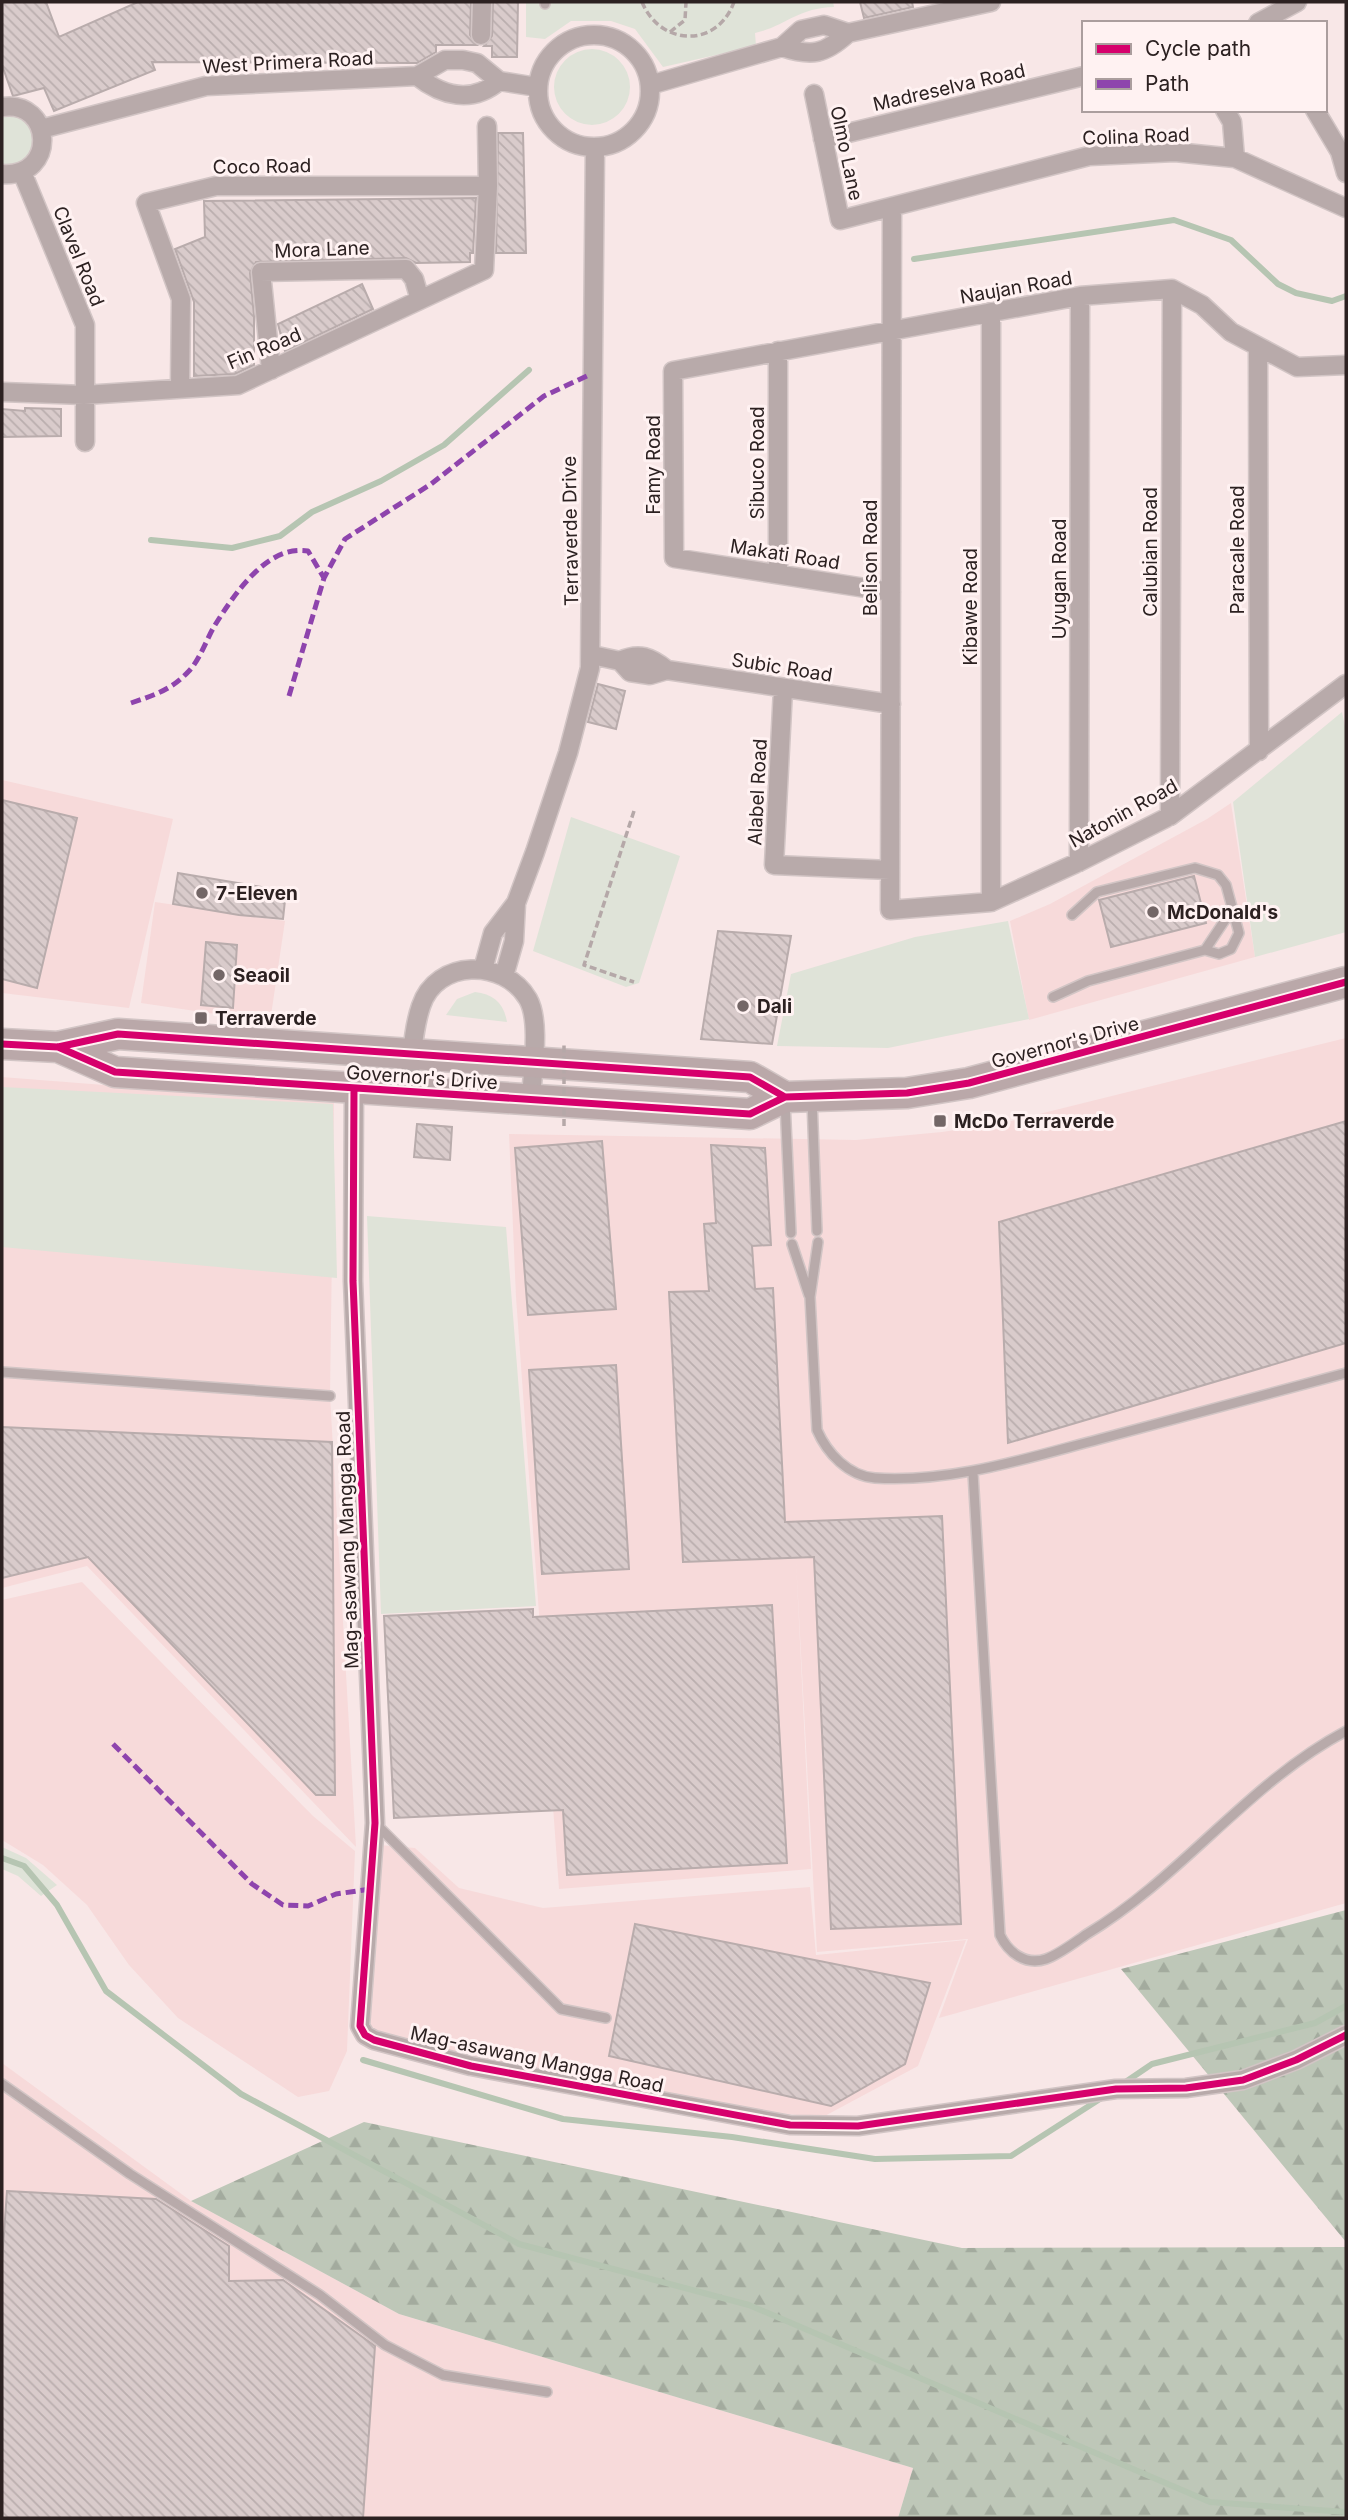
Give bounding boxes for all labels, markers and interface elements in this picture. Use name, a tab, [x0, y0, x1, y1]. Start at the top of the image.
legend	[1082, 21, 1327, 112]
text: Cycle path	[1145, 36, 1251, 61]
street label: West Primera Road	[202, 47, 374, 78]
street label: Madreselva Road	[871, 59, 1028, 116]
text: Path	[1145, 71, 1190, 96]
street label: Olmo Lane	[825, 104, 868, 203]
street label: Colina Road	[1082, 123, 1190, 150]
street label: Coco Road	[212, 154, 312, 179]
street label: Clavel Road	[48, 203, 109, 310]
street label: Mora Lane	[274, 236, 370, 263]
street label: Naujan Road	[958, 266, 1074, 309]
street label: Fin Road	[224, 323, 305, 374]
street label: Sibuco Road	[746, 406, 769, 520]
street label: Famy Road	[642, 415, 665, 515]
street label: Terraverde Drive	[558, 456, 583, 606]
street label: Paracale Road	[1226, 485, 1249, 615]
street label: Calubian Road	[1139, 487, 1162, 617]
street label: Belison Road	[859, 500, 882, 616]
street label: Uyugan Road	[1048, 519, 1071, 639]
street label: Makati Road	[728, 534, 841, 575]
street label: Kibawe Road	[959, 548, 982, 666]
street label: Subic Road	[730, 648, 834, 687]
street label: Alabel Road	[743, 738, 772, 846]
street label: Natonin Road	[1065, 774, 1182, 853]
place label: 7-Eleven	[216, 882, 298, 905]
marker: 7-Eleven	[194, 885, 210, 901]
place label: McDonald's	[1167, 901, 1278, 924]
marker: McDonald's	[1145, 904, 1161, 920]
place label: Seaoil	[233, 964, 290, 987]
marker: Seaoil	[211, 967, 227, 983]
place label: Dali	[757, 995, 792, 1018]
marker: Dali	[735, 998, 751, 1014]
place label: Terraverde	[215, 1007, 317, 1030]
marker: Terraverde	[193, 1010, 209, 1026]
street label: Governor's Drive	[989, 1012, 1142, 1073]
street label: Governor's Drive	[345, 1061, 499, 1094]
place label: McDo Terraverde	[954, 1110, 1114, 1133]
marker: McDo Terraverde	[932, 1113, 948, 1129]
street label: Mag-asawang Mangga Road	[332, 1411, 363, 1669]
street label: Mag-asawang Mangga Road	[408, 2021, 666, 2098]

